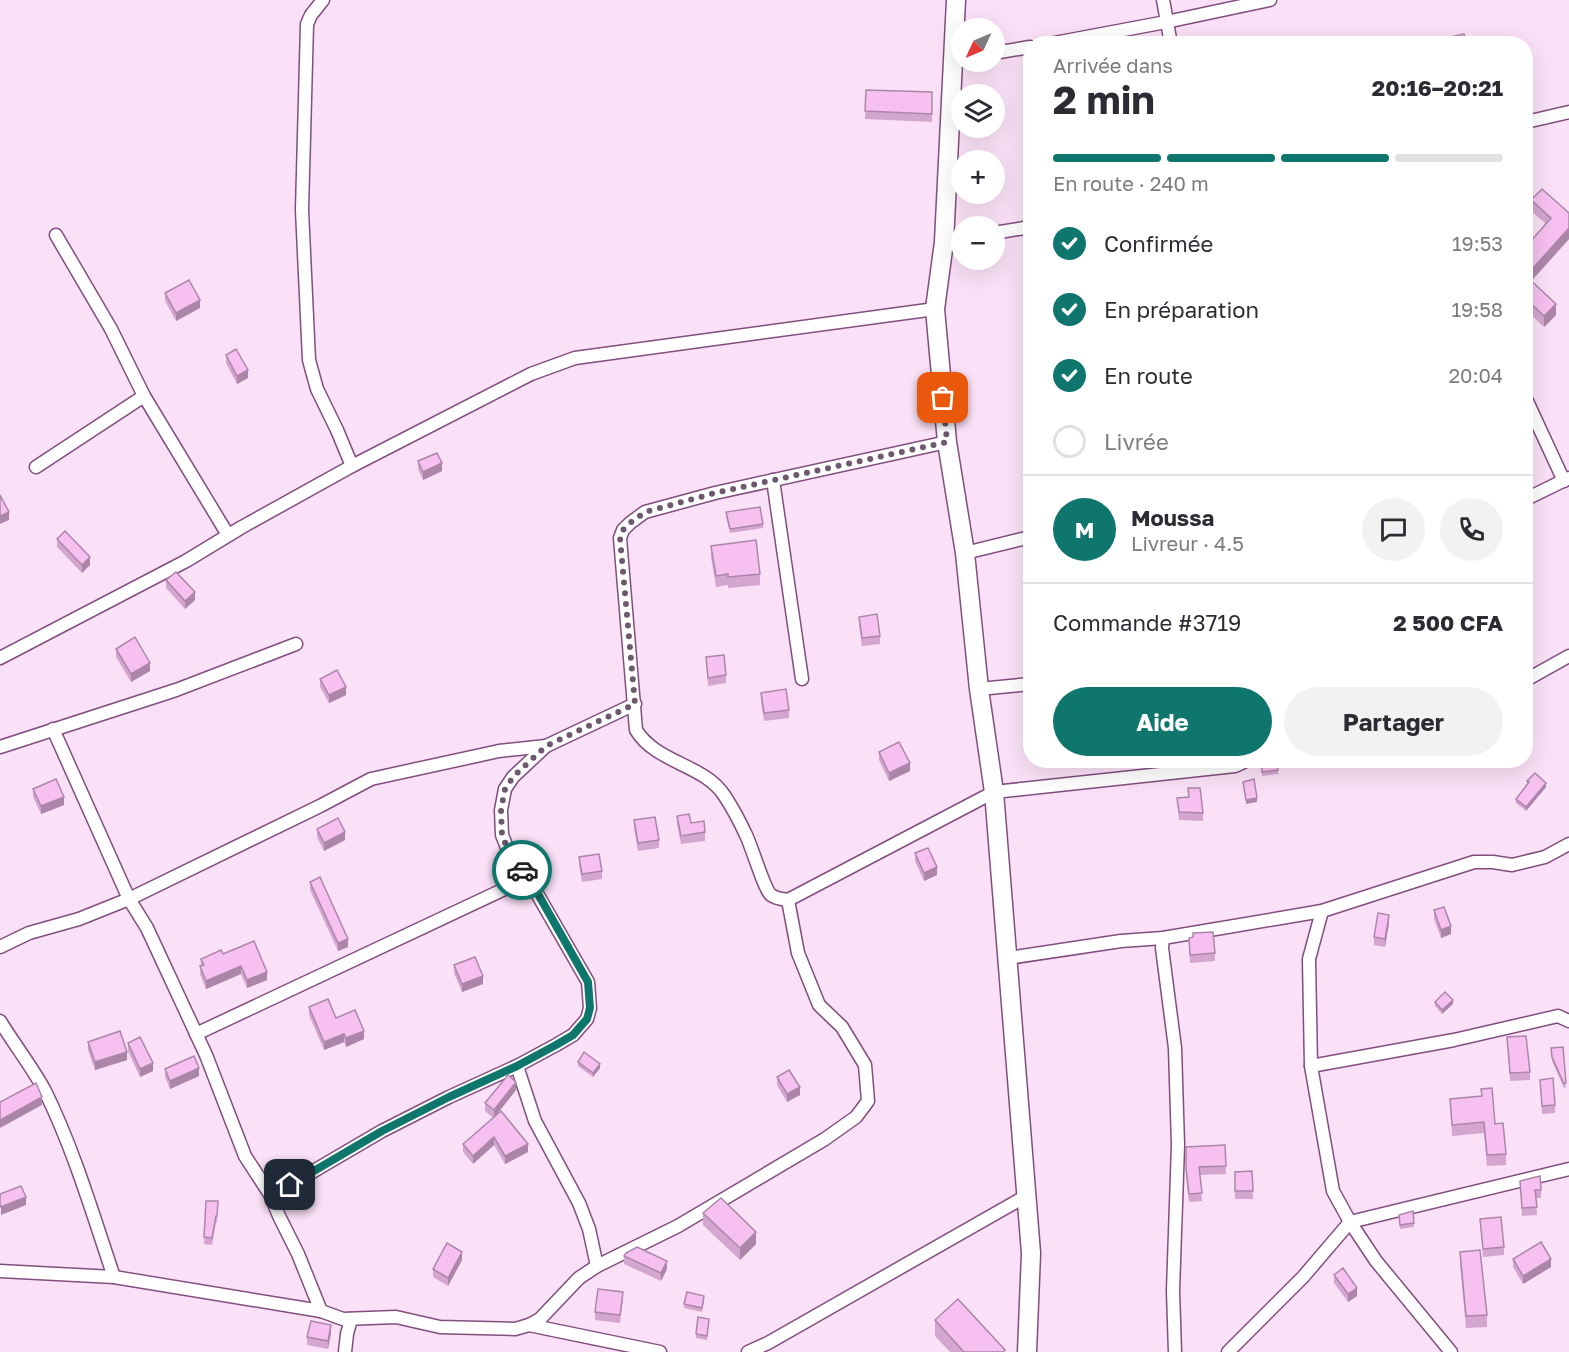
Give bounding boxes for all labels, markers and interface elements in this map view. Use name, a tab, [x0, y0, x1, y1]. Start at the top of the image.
north arrow	[951, 18, 1005, 72]
map controls	[951, 18, 1005, 270]
text: Arrivée dans	[1053, 53, 1173, 77]
text: 20:16–20:21	[1372, 74, 1503, 101]
text: 2 min	[1053, 76, 1155, 123]
button: layers	[951, 84, 1005, 138]
button: +	[951, 150, 1005, 204]
text: En route · 240 m	[1053, 171, 1209, 195]
button: −	[951, 216, 1005, 270]
icon: check	[1053, 227, 1086, 260]
text: Confirmée	[1104, 230, 1213, 257]
text: 19:53	[1452, 231, 1503, 255]
icon: check	[1053, 293, 1086, 326]
text: En préparation	[1104, 296, 1259, 323]
text: 19:58	[1451, 297, 1503, 321]
icon: check	[1053, 359, 1086, 392]
text: En route	[1104, 362, 1193, 389]
text: 20:04	[1448, 363, 1503, 387]
pin	[917, 372, 968, 423]
icon: bag	[926, 381, 959, 414]
text: Livrée	[1104, 428, 1169, 455]
button: chat	[1362, 498, 1425, 561]
button: phone	[1440, 498, 1503, 561]
text: Moussa	[1131, 504, 1214, 531]
text: M	[1075, 516, 1094, 543]
text: Livreur · 4.5	[1131, 531, 1244, 555]
text: Commande #3719	[1053, 609, 1241, 636]
text: 2 500 CFA	[1393, 609, 1503, 636]
button: Aide	[1053, 687, 1272, 756]
button: Partager	[1284, 687, 1503, 756]
courier	[492, 840, 552, 900]
icon: car	[506, 854, 539, 887]
pin	[264, 1159, 315, 1210]
icon: home	[273, 1168, 306, 1201]

